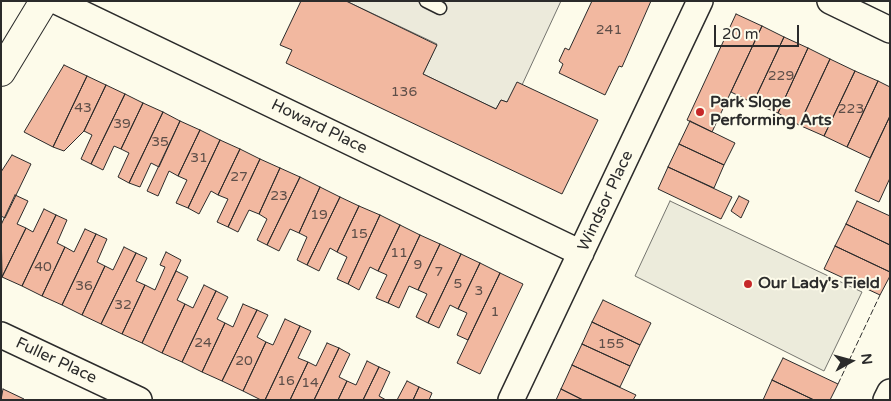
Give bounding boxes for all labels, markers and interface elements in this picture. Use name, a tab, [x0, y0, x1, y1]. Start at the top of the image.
scale bar	[716, 15, 801, 47]
house number: 241	[596, 22, 622, 38]
text: 20 m	[722, 25, 759, 43]
house number: 229	[768, 68, 794, 84]
house number: 136	[391, 84, 417, 100]
place label: Park Slope Performing Arts	[710, 93, 832, 131]
street label: Howard Place	[268, 96, 370, 158]
house number: 43	[74, 100, 92, 116]
house number: 223	[838, 101, 864, 117]
marker: Park Slope Performing Arts	[694, 106, 706, 118]
house number: 39	[113, 116, 131, 132]
house number: 35	[151, 134, 169, 150]
street label: Windsor Place	[574, 148, 638, 254]
house number: 31	[190, 150, 208, 166]
house number: 27	[230, 169, 248, 185]
house number: 23	[270, 188, 288, 204]
house number: 19	[310, 207, 328, 223]
house number: 15	[350, 226, 368, 242]
house number: 11	[390, 245, 408, 261]
house number: 9	[414, 257, 422, 273]
house number: 40	[34, 259, 52, 275]
house number: 7	[435, 264, 443, 280]
place label: Our Lady's Field	[758, 274, 880, 294]
house number: 5	[454, 276, 462, 292]
house number: 36	[75, 278, 93, 294]
marker: Our Lady's Field	[742, 278, 754, 290]
house number: 3	[475, 283, 483, 299]
house number: 32	[114, 297, 132, 313]
house number: 1	[491, 304, 499, 320]
street label: Fuller Place	[12, 334, 100, 388]
house number: 24	[194, 335, 212, 351]
house number: 155	[598, 336, 624, 352]
north arrow	[826, 336, 876, 386]
text: N	[857, 352, 876, 366]
house number: 20	[235, 353, 253, 369]
house number: 16	[277, 373, 295, 389]
house number: 14	[301, 375, 319, 391]

